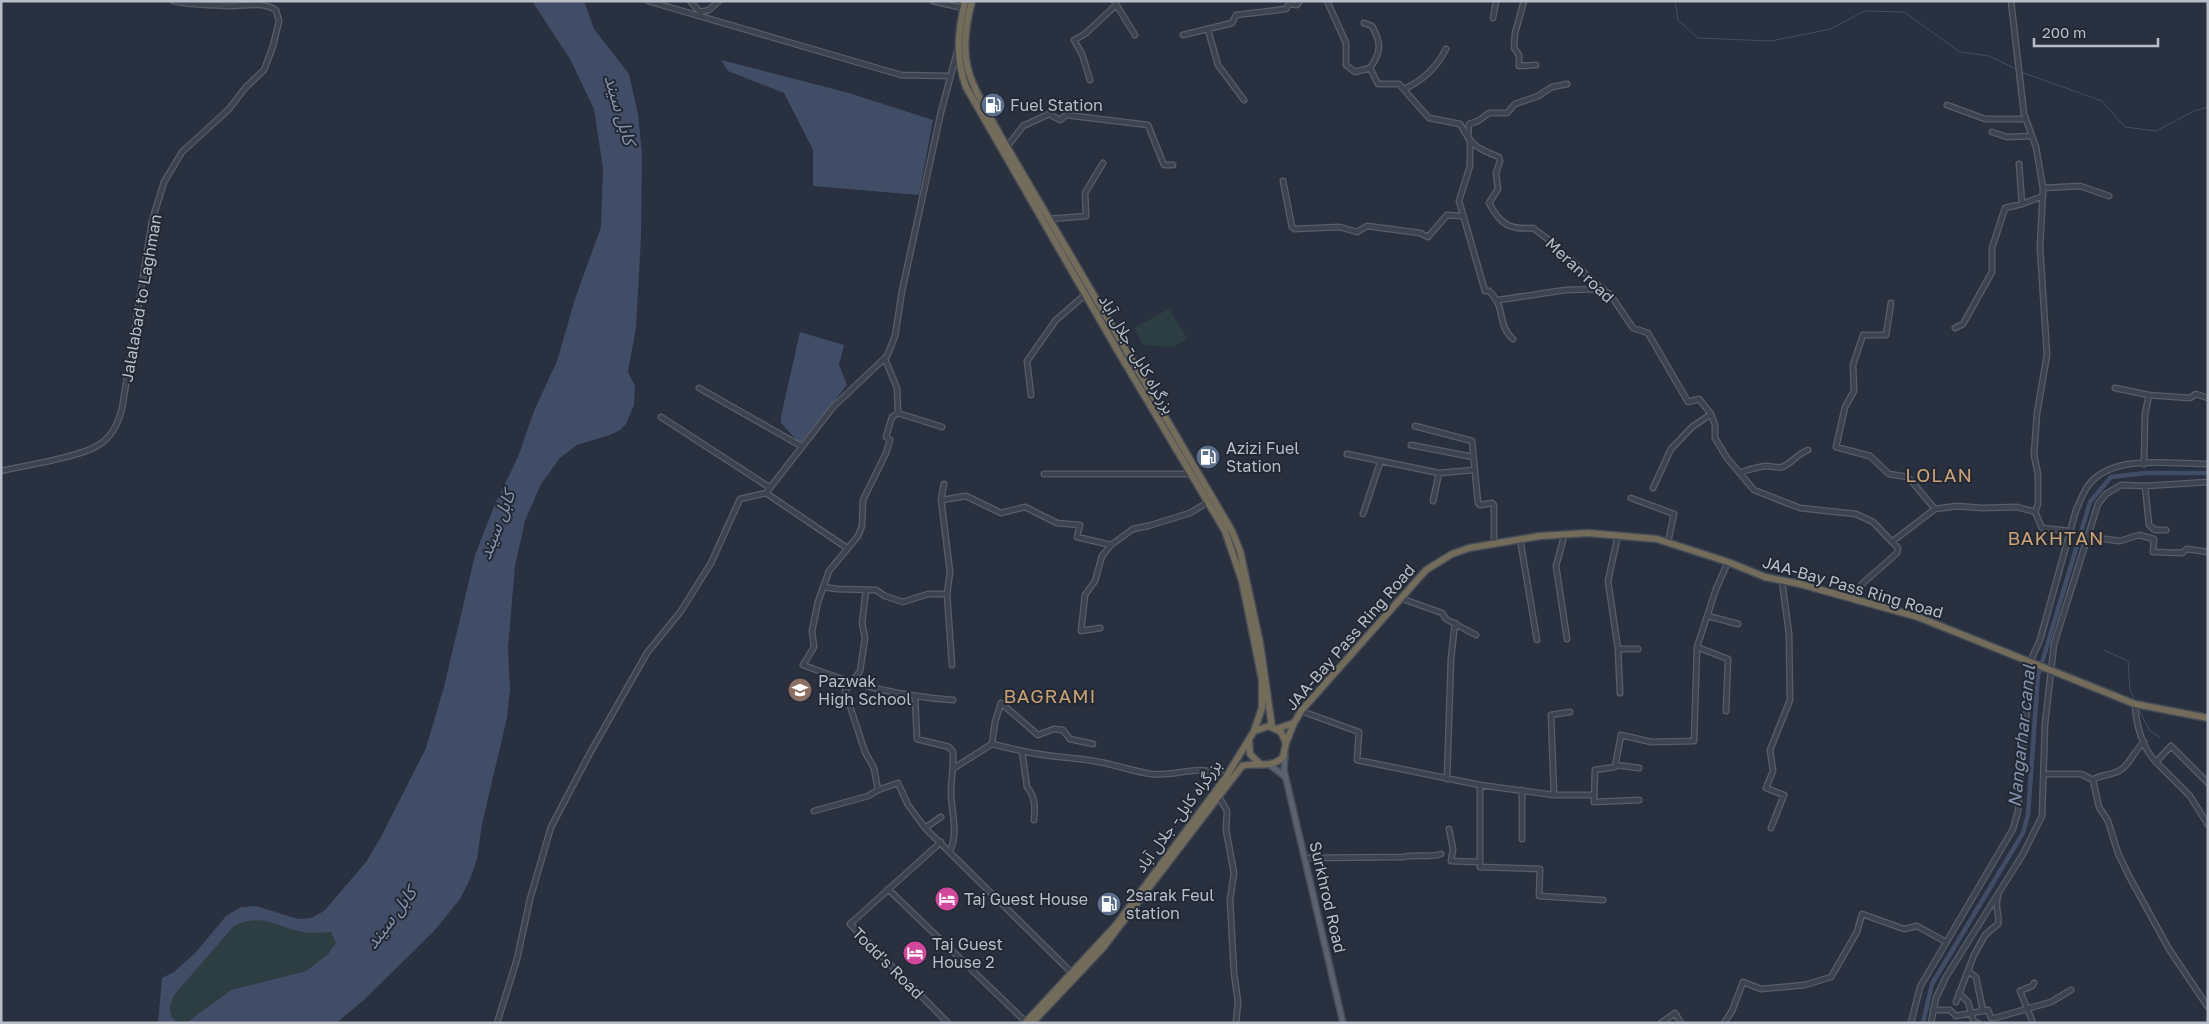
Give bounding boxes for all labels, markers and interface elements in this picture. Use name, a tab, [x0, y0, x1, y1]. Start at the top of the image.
scale bar	[2034, 15, 2158, 47]
text: 200 m	[2042, 23, 2086, 41]
water label: کابل سيند	[600, 72, 642, 151]
fuel station icon: Fuel Station	[980, 92, 1006, 118]
place label: Fuel Station	[1010, 95, 1103, 115]
street label: Jalalabad to Laghman	[116, 213, 166, 383]
street label: Meran road	[1542, 233, 1618, 307]
street label: بزرگراه کابل- جلال آباد	[1094, 291, 1179, 418]
place label: Azizi Fuel Station	[1226, 438, 1299, 476]
fuel station icon: Azizi Fuel Station	[1195, 444, 1221, 470]
district label: LOLAN	[1905, 463, 1973, 486]
water label: کابل سيند	[473, 484, 521, 562]
district label: BAKHTAN	[2007, 526, 2105, 549]
street label: JAA-Bay Pass Ring Road	[1760, 552, 1946, 622]
street label: JAA-Bay Pass Ring Road	[1281, 560, 1419, 714]
water label: Nangarhar canal	[2003, 662, 2040, 808]
place label: Pazwak High School	[818, 671, 911, 709]
school or university icon: Pazwak High School	[787, 677, 813, 703]
district label: BAGRAMI	[1003, 684, 1097, 707]
street label: بزرگراه کابل- جلال آباد	[1130, 756, 1226, 877]
street label: Surkhrod Road	[1305, 839, 1351, 955]
water label: کابل سيند	[360, 879, 424, 953]
place label: 2sarak Feul station	[1126, 885, 1214, 923]
hotel icon: Taj Guest House	[934, 886, 960, 912]
place label: Taj Guest House	[964, 889, 1088, 909]
fuel station icon: 2sarak Feul station	[1096, 891, 1122, 917]
street label: Todd's Road	[848, 923, 928, 1003]
place label: Taj Guest House 2	[932, 934, 1003, 972]
hotel icon: Taj Guest House 2	[902, 940, 928, 966]

